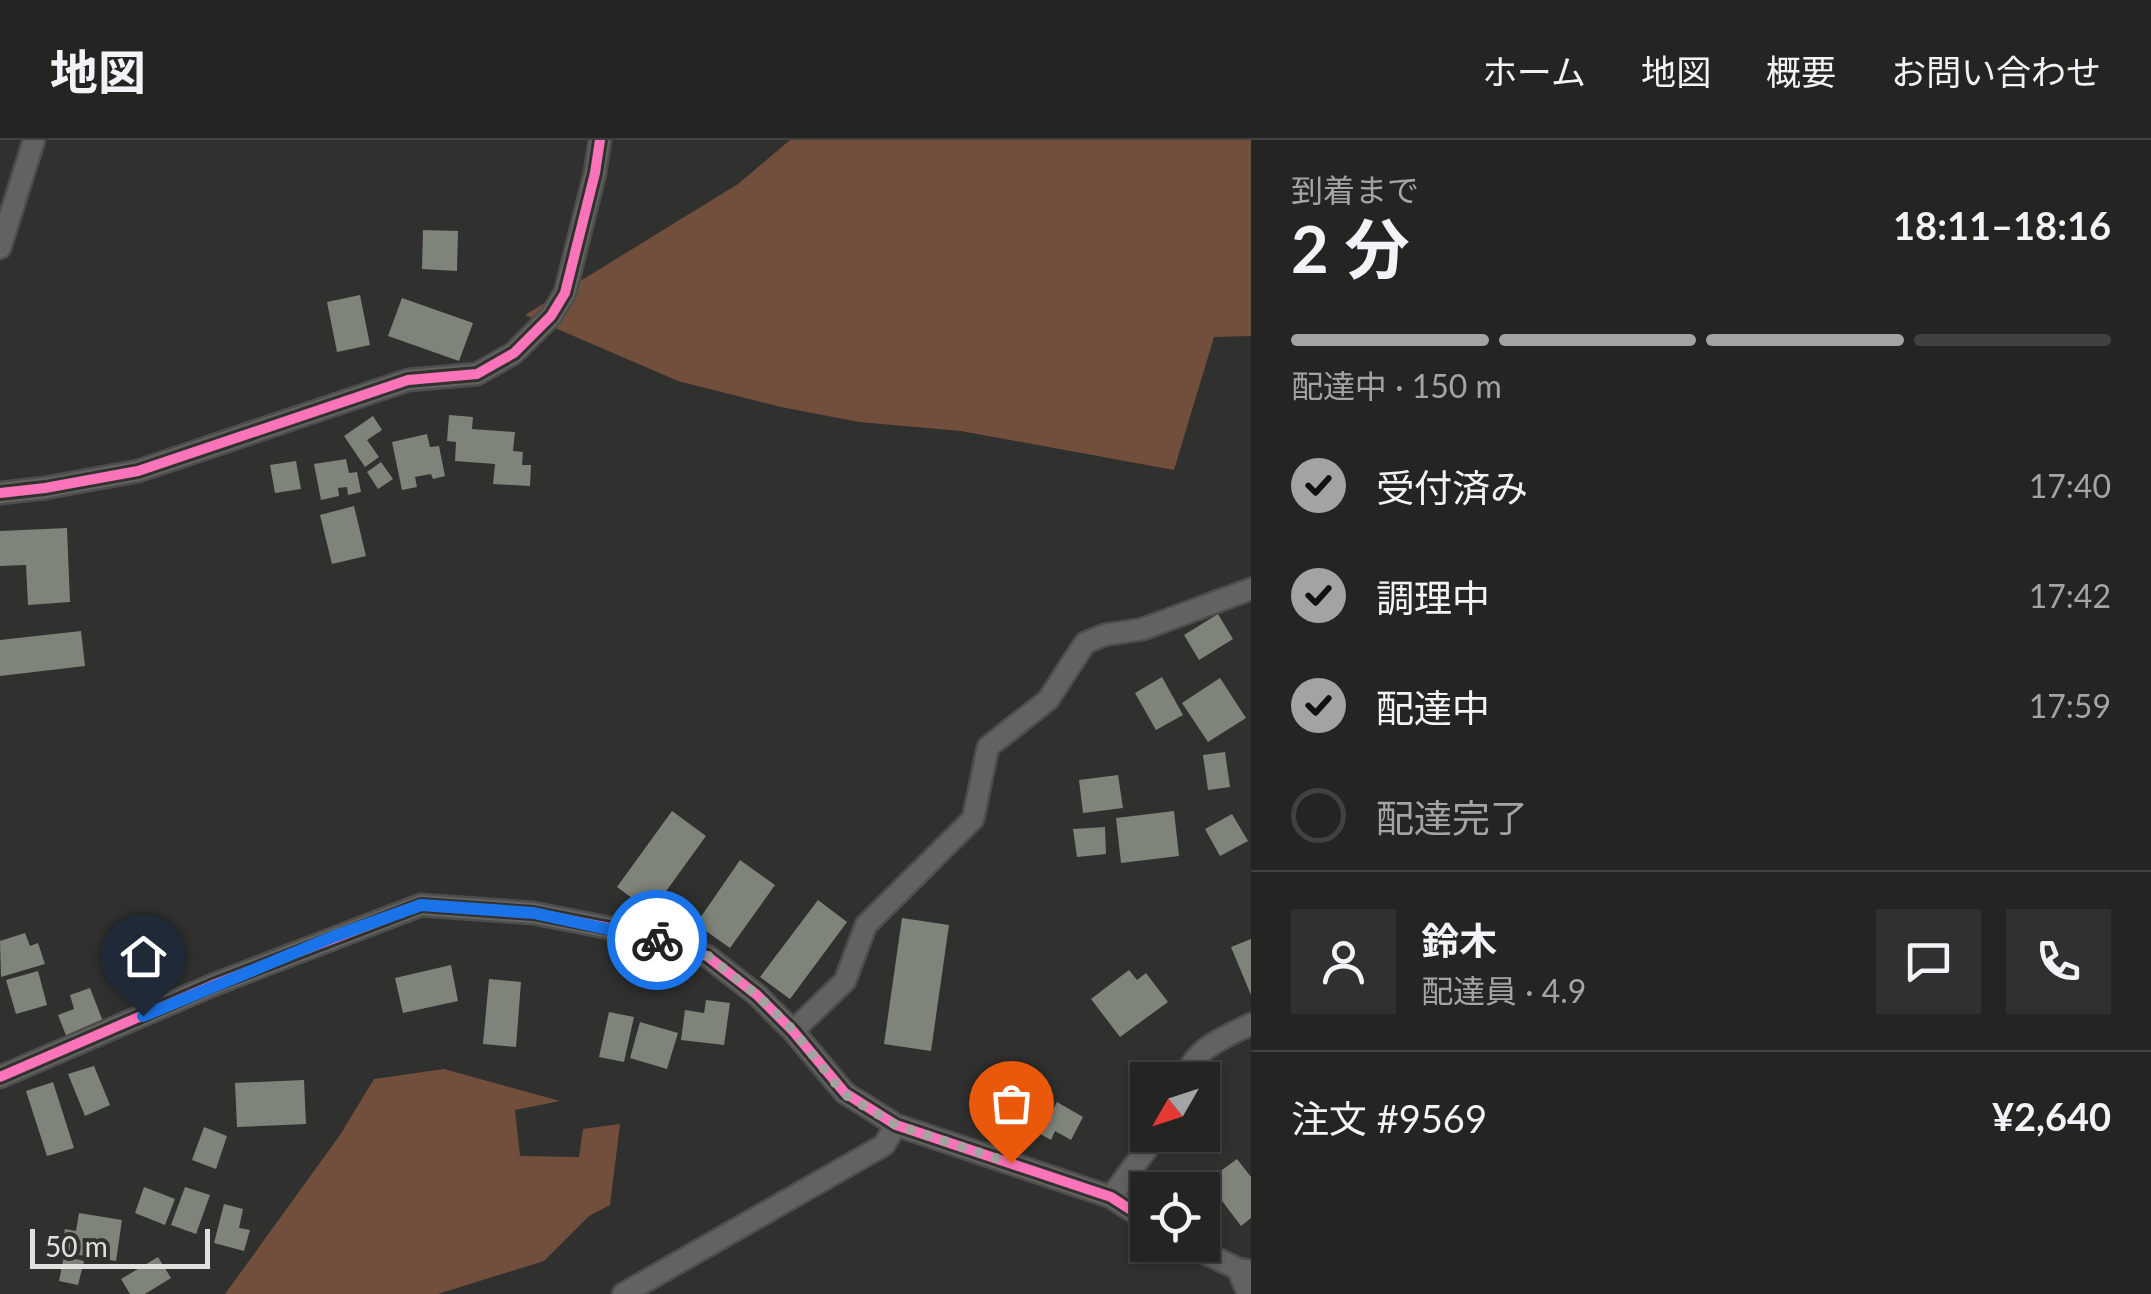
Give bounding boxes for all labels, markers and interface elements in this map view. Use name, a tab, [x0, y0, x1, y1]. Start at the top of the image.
text: 地図	[50, 43, 146, 100]
text: ホーム	[1482, 50, 1586, 92]
text: 地図	[1641, 50, 1711, 92]
text: 概要	[1766, 50, 1836, 92]
text: お問い合わせ	[1891, 50, 2101, 92]
text: 到着まで	[1291, 170, 1419, 209]
text: 18:11–18:16	[1893, 202, 2111, 248]
text: 2 分	[1291, 209, 1410, 287]
text: 配達中 · 150 m	[1291, 366, 1502, 405]
icon: check	[1291, 458, 1346, 513]
text: 受付済み	[1376, 464, 1528, 510]
text: 17:40	[2029, 466, 2111, 505]
icon: check	[1291, 568, 1346, 623]
text: 調理中	[1376, 574, 1490, 620]
text: 17:42	[2029, 576, 2111, 615]
icon: check	[1291, 678, 1346, 733]
text: 配達中	[1376, 684, 1490, 730]
text: 17:59	[2029, 686, 2111, 725]
text: 配達完了	[1376, 794, 1528, 840]
courier	[607, 890, 707, 990]
button: person	[1291, 909, 1396, 1014]
button: chat	[1876, 909, 1981, 1014]
button: phone	[2006, 909, 2111, 1014]
icon: bike	[630, 913, 685, 968]
pin	[101, 914, 186, 1017]
text: 鈴木	[1421, 917, 1497, 963]
icon: home	[116, 929, 171, 984]
text: 配達員 · 4.9	[1421, 971, 1586, 1010]
pin	[969, 1061, 1054, 1164]
north arrow	[1130, 1062, 1220, 1152]
map controls	[1130, 1062, 1220, 1262]
icon: bag	[984, 1076, 1039, 1131]
text: ¥2,640	[1992, 1093, 2111, 1139]
text: 注文 #9569	[1291, 1095, 1487, 1141]
button: locate	[1130, 1172, 1220, 1262]
scale bar	[30, 1224, 210, 1268]
text: 50 m	[45, 1229, 108, 1263]

